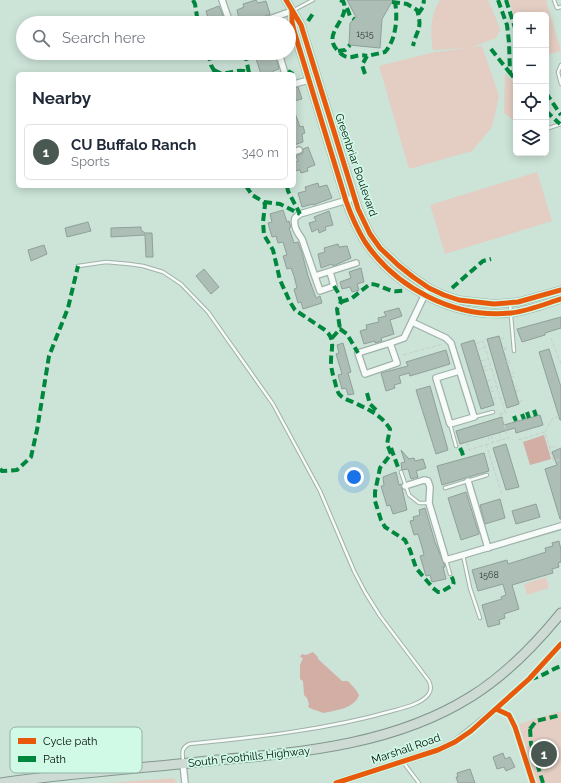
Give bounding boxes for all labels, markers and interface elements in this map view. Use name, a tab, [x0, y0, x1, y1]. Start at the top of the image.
map controls	[513, 12, 549, 156]
button: +	[513, 12, 549, 48]
search box	[16, 16, 296, 60]
icon: search	[30, 27, 52, 49]
text: Search here	[62, 29, 145, 47]
house number: 1515	[356, 29, 374, 39]
button: −	[513, 48, 549, 84]
button: locate	[513, 84, 549, 120]
text: Nearby	[32, 88, 91, 108]
street label: Greenbriar Boulevard	[332, 112, 380, 218]
button: layers	[513, 120, 549, 156]
text: CU Buffalo Ranch	[71, 136, 196, 154]
text: 1	[43, 145, 49, 160]
text: 340 m	[242, 145, 279, 160]
text: Sports	[71, 154, 110, 169]
your location	[344, 467, 364, 487]
house number: 1568	[479, 570, 499, 580]
legend	[10, 727, 142, 773]
street label: Marshall Road	[370, 731, 442, 767]
text: Cycle path	[43, 735, 97, 748]
pin: 1	[531, 739, 557, 769]
street label: South Foothills Highway	[187, 744, 311, 770]
text: Path	[43, 753, 66, 766]

